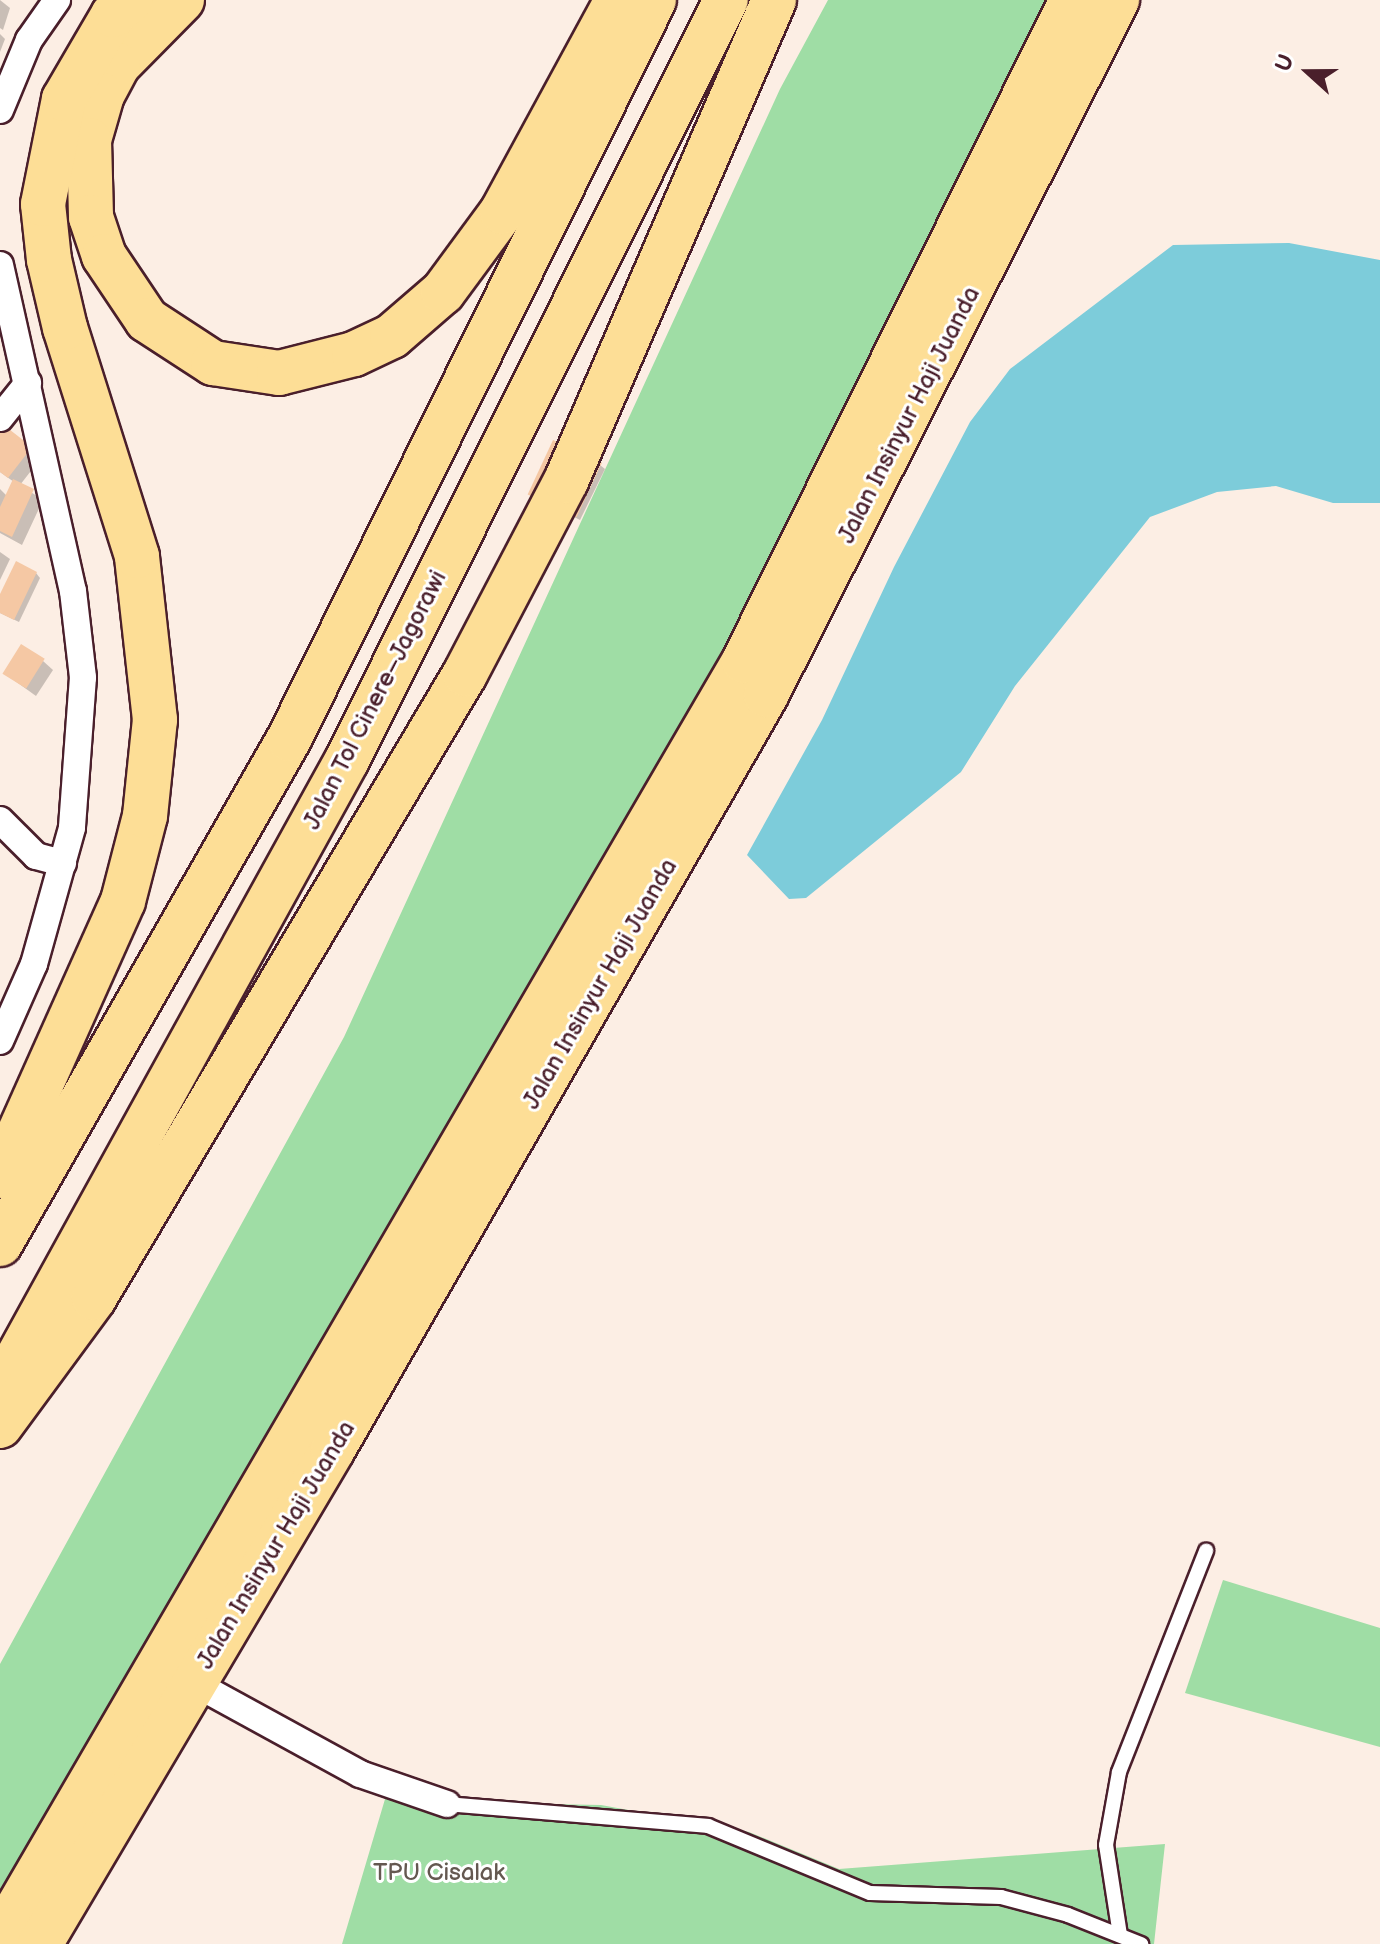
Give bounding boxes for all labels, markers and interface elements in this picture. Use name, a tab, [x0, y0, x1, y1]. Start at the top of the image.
north arrow	[1268, 32, 1348, 112]
text: U	[1270, 51, 1301, 75]
street label: Jalan Insinyur Haji Juanda	[831, 281, 987, 549]
street label: Jalan Tol Cinere–Jagorawi	[297, 566, 453, 834]
street label: Jalan Insinyur Haji Juanda	[516, 853, 684, 1115]
street label: Jalan Insinyur Haji Juanda	[190, 1415, 362, 1675]
park label: TPU Cisalak	[373, 1859, 505, 1887]

